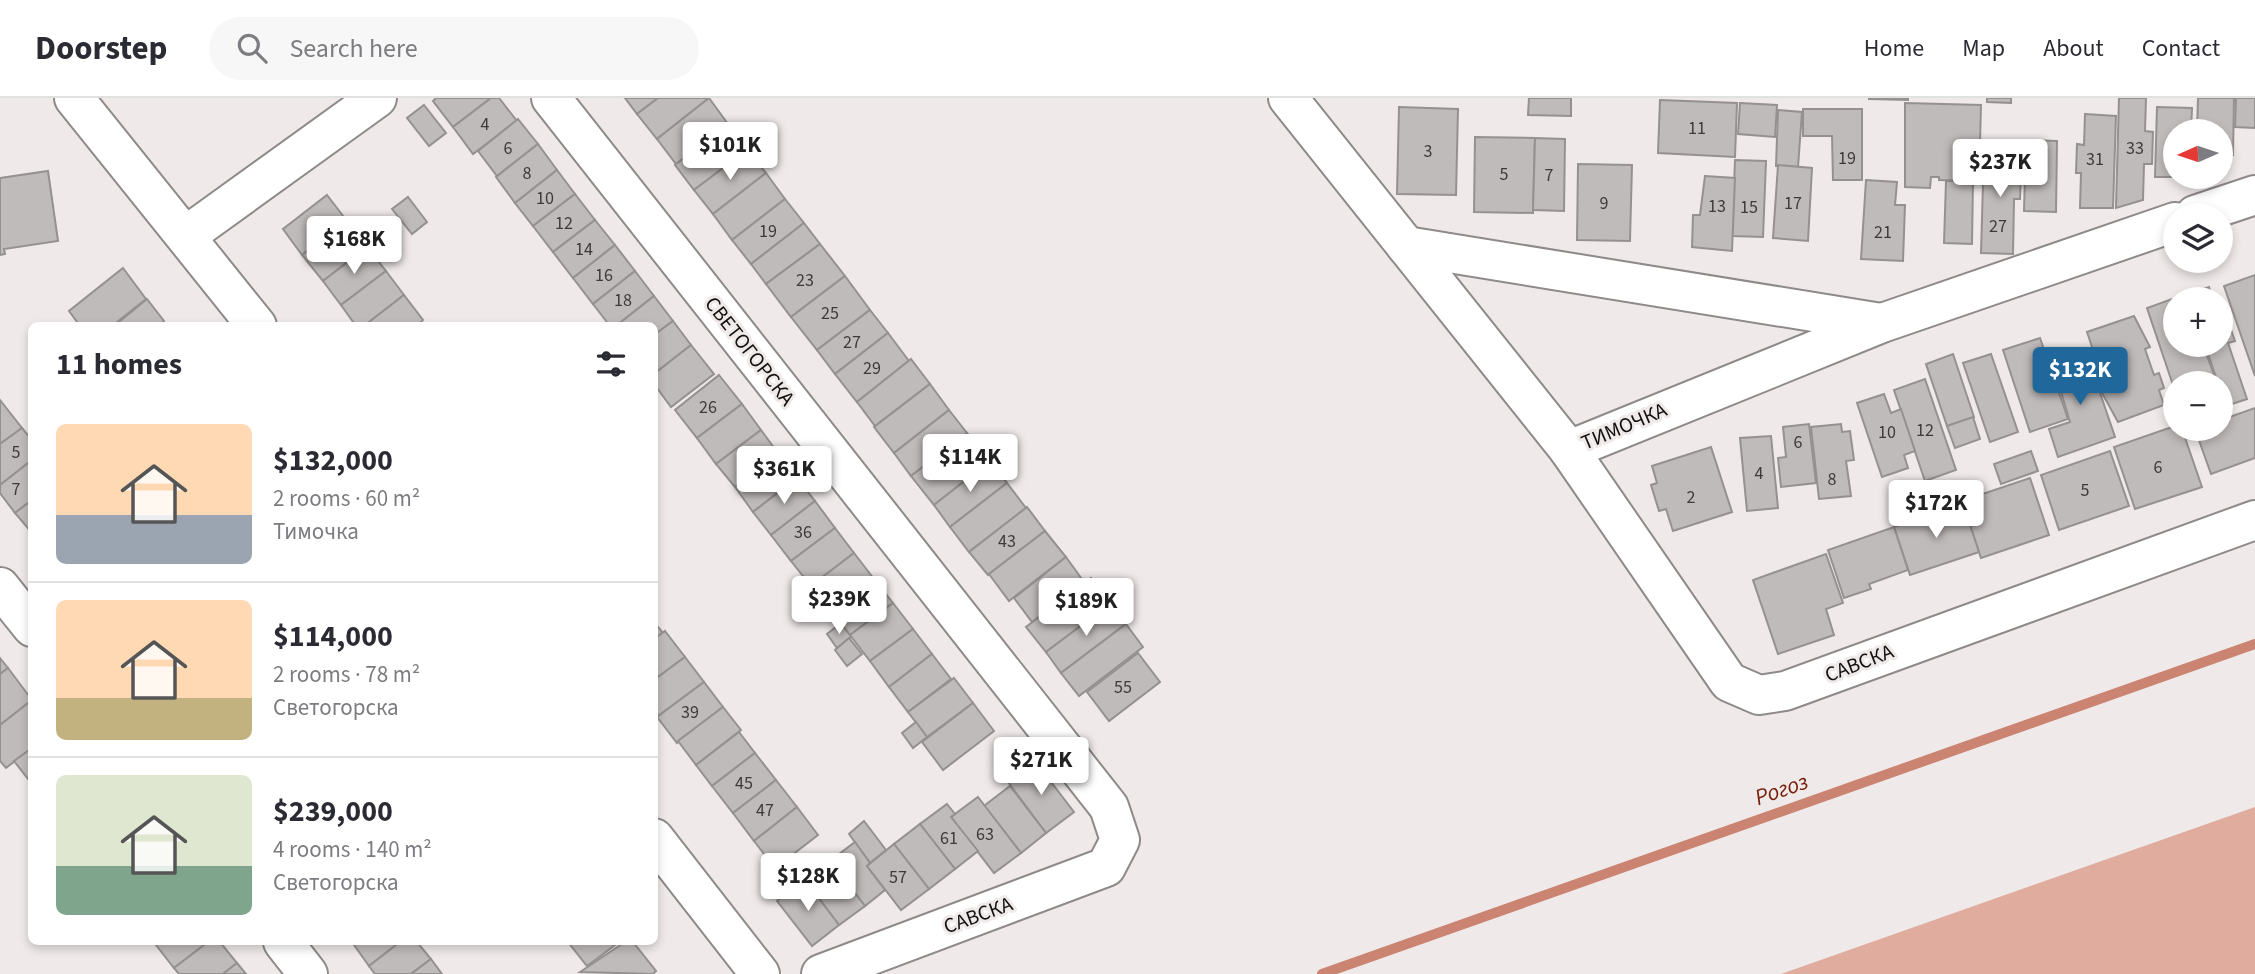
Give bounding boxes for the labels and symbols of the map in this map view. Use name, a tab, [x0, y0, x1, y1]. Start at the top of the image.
house number: 4	[481, 112, 490, 137]
house number: 11	[1688, 116, 1706, 141]
north arrow	[2163, 119, 2233, 189]
pin: $101K	[681, 122, 779, 182]
house number: 6	[504, 136, 513, 161]
house number: 33	[2126, 136, 2144, 161]
house number: 3	[1424, 139, 1433, 164]
pin: $237K	[1951, 140, 2049, 199]
house number: 19	[1838, 146, 1856, 171]
house number: 31	[2086, 147, 2104, 172]
house number: 8	[523, 161, 532, 186]
house number: 5	[1500, 162, 1509, 187]
house number: 7	[1545, 163, 1554, 188]
house number: 10	[536, 186, 554, 211]
house number: 9	[1600, 191, 1609, 216]
house number: 17	[1784, 191, 1802, 216]
house number: 13	[1708, 194, 1726, 219]
house number: 15	[1740, 195, 1758, 220]
house number: 12	[555, 211, 573, 236]
house number: 27	[1989, 214, 2007, 239]
pin: $168K	[305, 216, 403, 276]
house number: 19	[759, 219, 777, 244]
house number: 21	[1874, 220, 1892, 245]
house number: 14	[575, 237, 593, 262]
house number: 16	[595, 263, 613, 288]
house number: 23	[796, 268, 814, 293]
house number: 18	[614, 288, 632, 313]
street label: СВЕТОГОРСКА	[698, 290, 803, 412]
house number: 25	[821, 301, 839, 326]
house number: 27	[843, 330, 861, 355]
pin: $132K	[2031, 348, 2129, 407]
house number: 29	[863, 356, 881, 381]
street label: ТИМОЧКА	[1577, 394, 1672, 457]
house number: 26	[699, 395, 717, 420]
house number: 12	[1916, 418, 1934, 443]
house number: 10	[1878, 420, 1896, 445]
house number: 6	[1794, 430, 1803, 455]
pin: $114K	[921, 434, 1019, 494]
house number: 5	[12, 440, 21, 465]
pin: $361K	[735, 446, 833, 506]
house number: 6	[2154, 455, 2163, 480]
house number: 4	[1755, 461, 1764, 486]
house number: 8	[1828, 467, 1837, 492]
house number: 7	[12, 477, 21, 502]
house number: 5	[2081, 478, 2090, 503]
pin: $172K	[1887, 480, 1985, 540]
house number: 2	[1687, 485, 1696, 510]
house number: 36	[794, 520, 812, 545]
house number: 43	[998, 529, 1016, 554]
pin: $239K	[790, 576, 888, 636]
pin: $189K	[1037, 578, 1135, 638]
street label: САВСКА	[1820, 636, 1898, 690]
house number: 55	[1114, 675, 1132, 700]
house number: 39	[681, 700, 699, 725]
pin: $271K	[992, 738, 1090, 797]
water label: Рогоз	[1750, 765, 1812, 814]
house number: 45	[735, 771, 753, 796]
house number: 47	[756, 798, 774, 823]
house number: 63	[976, 822, 994, 847]
house number: 61	[940, 826, 958, 851]
pin: $128K	[759, 854, 857, 913]
house number: 57	[889, 865, 907, 890]
street label: САВСКА	[939, 889, 1017, 941]

